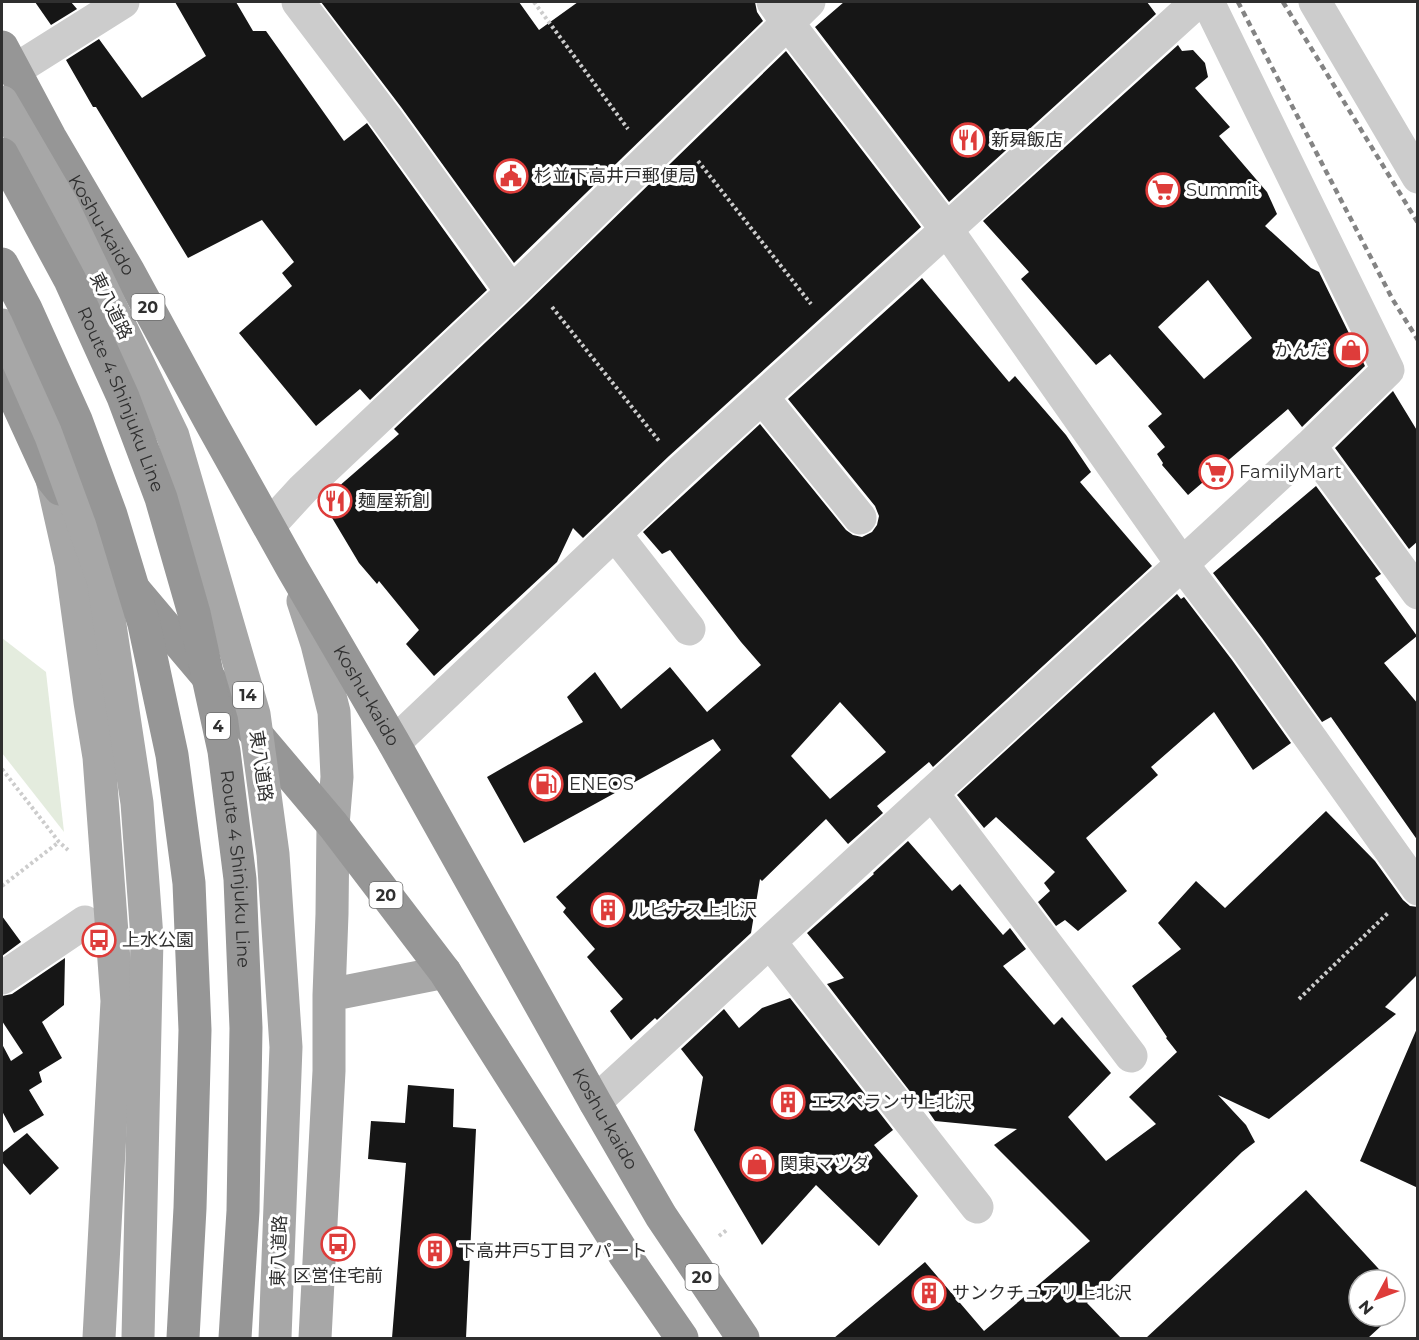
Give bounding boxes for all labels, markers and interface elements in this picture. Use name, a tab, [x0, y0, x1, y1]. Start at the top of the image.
restaurant icon: 新曻飯店	[950, 122, 986, 158]
place label: 新曻飯店	[991, 129, 1063, 151]
public building icon: 杉並下高井戸郵便局	[493, 158, 529, 194]
place label: 杉並下高井戸郵便局	[534, 165, 696, 187]
street label: Koshu-kaido	[63, 171, 140, 279]
supermarket icon: Summit	[1145, 172, 1181, 208]
place label: Summit	[1186, 179, 1259, 201]
street label: 東八道路	[85, 269, 137, 343]
road number: 20	[132, 294, 164, 320]
street label: Route 4 Shinjuku Line	[73, 303, 169, 495]
shop icon: かんだ	[1333, 332, 1369, 368]
place label: かんだ	[1274, 339, 1328, 361]
supermarket icon: FamilyMart	[1198, 454, 1234, 490]
place label: FamilyMart	[1239, 461, 1342, 483]
restaurant icon: 麺屋新創	[317, 483, 353, 519]
place label: 麺屋新創	[358, 490, 430, 512]
street label: Koshu-kaido	[328, 641, 404, 750]
road number: 14	[233, 682, 263, 708]
road number: 4	[206, 713, 230, 739]
street label: 東八道路	[245, 729, 277, 803]
fuel station icon: ENEOS	[528, 766, 564, 802]
street label: Route 4 Shinjuku Line	[215, 769, 255, 969]
place label: ENEOS	[569, 773, 634, 795]
road number: 20	[370, 882, 402, 908]
building icon: ルピナス上北沢	[590, 892, 626, 928]
place label: ルピナス上北沢	[631, 899, 757, 921]
bus stop icon: 上水公園	[81, 922, 117, 958]
place label: 上水公園	[122, 929, 194, 951]
street label: Koshu-kaido	[567, 1064, 643, 1174]
building icon: エスペランサ上北沢	[770, 1084, 806, 1120]
place label: エスペランサ上北沢	[811, 1091, 972, 1113]
shop icon: 関東マツダ	[739, 1146, 775, 1182]
place label: 関東マツダ	[780, 1153, 870, 1175]
street label: 東八道路	[267, 1215, 291, 1287]
bus stop icon: 区営住宅前	[320, 1226, 356, 1262]
building icon: 下高井戸5丁目アパート	[417, 1233, 453, 1269]
place label: 下高井戸5丁目アパート	[458, 1240, 648, 1262]
road number: 20	[686, 1264, 718, 1290]
place label: 区営住宅前	[293, 1265, 383, 1287]
north arrow	[1347, 1268, 1407, 1328]
building icon: サンクチュアリ上北沢	[911, 1275, 947, 1311]
place label: サンクチュアリ上北沢	[952, 1282, 1132, 1304]
text: N	[1355, 1296, 1377, 1319]

